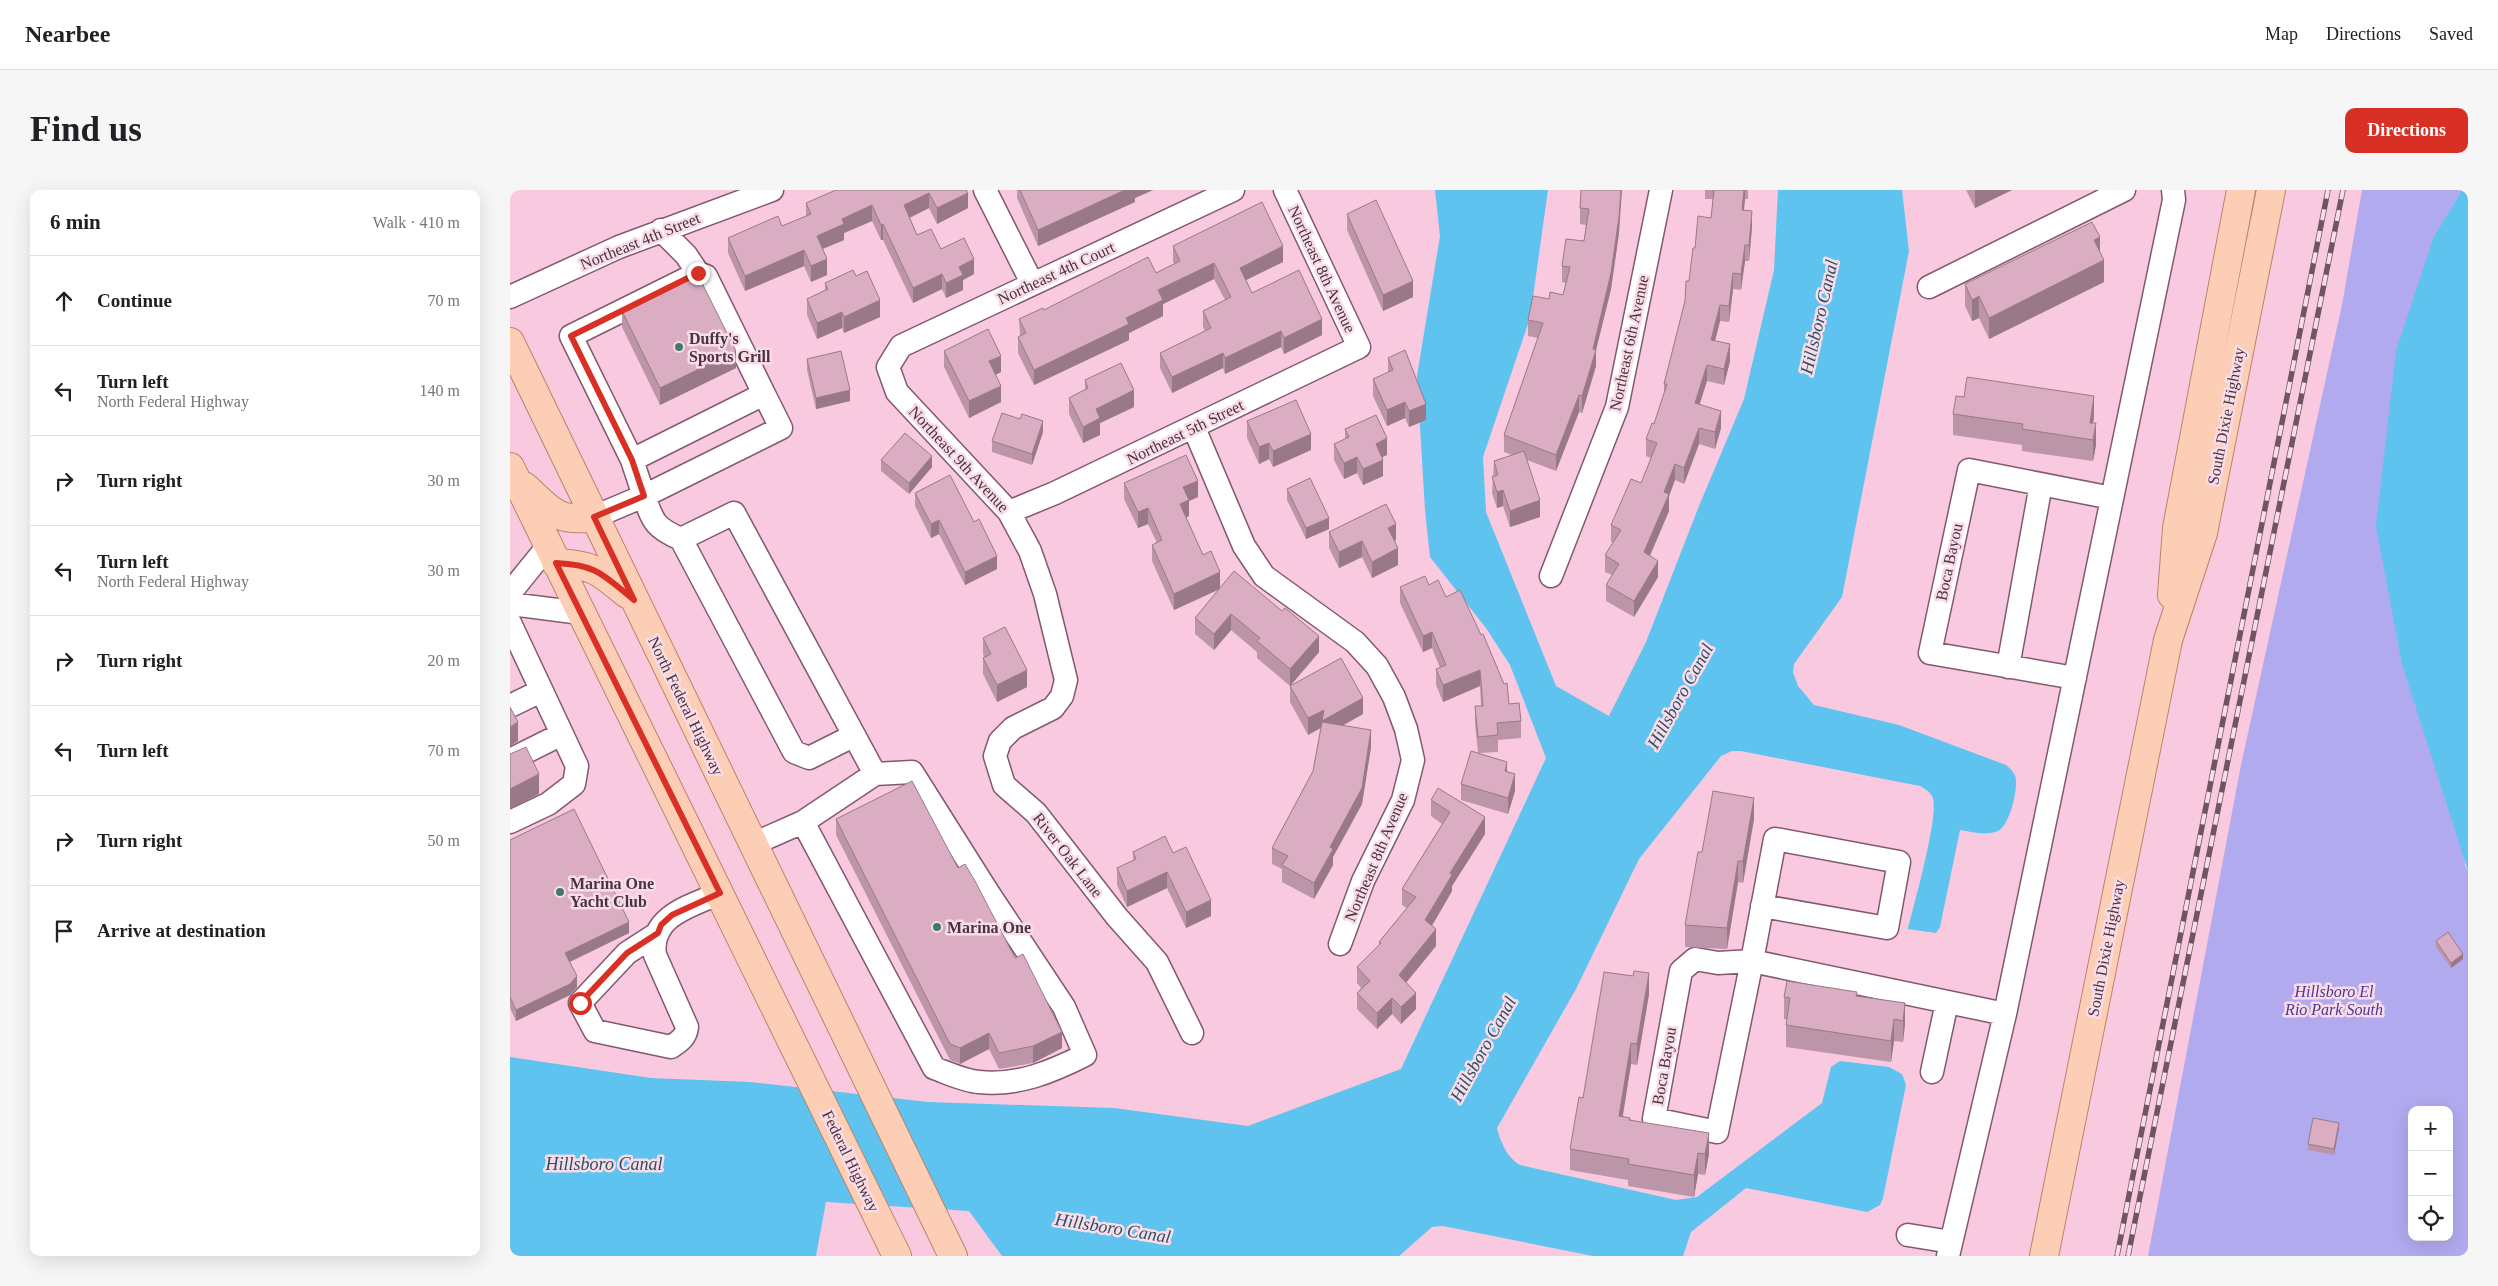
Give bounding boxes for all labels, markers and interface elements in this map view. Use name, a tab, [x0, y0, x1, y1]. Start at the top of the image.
text: Nearbee	[25, 21, 110, 47]
text: Map	[2265, 24, 2298, 44]
text: Directions	[2326, 24, 2401, 44]
text: Saved	[2429, 24, 2473, 44]
button: Directions	[2345, 108, 2468, 153]
text: Find us	[30, 110, 142, 149]
street label: Northeast 8th Avenue	[1285, 203, 1359, 335]
street label: Northeast 4th Street	[577, 209, 703, 273]
text: 6 min	[50, 210, 101, 234]
text: Walk · 410 m	[373, 214, 460, 231]
street label: Northeast 4th Court	[995, 238, 1118, 308]
water label: Hillsboro Canal	[1796, 258, 1842, 377]
route end	[687, 262, 710, 285]
street label: Northeast 6th Avenue	[1606, 274, 1652, 412]
icon: ahead	[50, 287, 78, 315]
text: Continue	[97, 290, 172, 311]
text: 70 m	[428, 292, 460, 309]
place label: Duffy's Sports Grill	[689, 330, 771, 366]
marker: Duffy's Sports Grill	[673, 341, 685, 353]
street label: South Dixie Highway	[2204, 346, 2249, 486]
text: Turn left	[97, 371, 169, 392]
icon: left	[50, 377, 78, 405]
text: 140 m	[420, 382, 460, 399]
text: North Federal Highway	[97, 393, 249, 410]
street label: Northeast 5th Street	[1124, 396, 1247, 468]
street label: Northeast 9th Avenue	[906, 403, 1012, 515]
icon: right	[50, 467, 78, 495]
text: Turn right	[97, 470, 182, 491]
text: 30 m	[428, 472, 460, 489]
street label: Boca Bayou	[1933, 522, 1966, 602]
text: Turn left	[97, 551, 169, 572]
icon: left	[50, 557, 78, 585]
text: 30 m	[428, 562, 460, 579]
text: North Federal Highway	[97, 573, 249, 590]
street label: North Federal Highway	[644, 634, 727, 778]
water label: Hillsboro Canal	[1642, 640, 1717, 753]
icon: right	[50, 647, 78, 675]
text: Turn right	[97, 650, 182, 671]
text: 20 m	[428, 652, 460, 669]
icon: left	[50, 737, 78, 765]
text: Turn left	[97, 740, 169, 761]
text: 70 m	[428, 742, 460, 759]
street label: Northeast 8th Avenue	[1341, 790, 1411, 924]
street label: River Oak Lane	[1030, 810, 1106, 900]
icon: right	[50, 827, 78, 855]
text: Turn right	[97, 830, 182, 851]
text: 50 m	[428, 832, 460, 849]
place label: Marina One Yacht Club	[570, 875, 654, 910]
street label: South Dixie Highway	[2084, 878, 2129, 1018]
marker: Marina One Yacht Club	[554, 886, 566, 898]
icon: arrive	[50, 917, 78, 945]
place label: Marina One	[947, 919, 1031, 936]
text: Arrive at destination	[97, 920, 266, 941]
marker: Marina One	[931, 921, 943, 933]
park label: Hillsboro El Rio Park South	[2284, 983, 2383, 1018]
route start	[569, 992, 592, 1015]
water label: Hillsboro Canal	[1445, 993, 1520, 1106]
street label: Boca Bayou	[1649, 1026, 1680, 1106]
map controls	[2408, 1106, 2453, 1241]
button: +	[2408, 1106, 2453, 1151]
street label: Federal Highway	[818, 1108, 883, 1215]
button: −	[2408, 1151, 2453, 1196]
water label: Hillsboro Canal	[545, 1154, 662, 1174]
button: locate	[2408, 1196, 2453, 1241]
water label: Hillsboro Canal	[1053, 1209, 1172, 1247]

